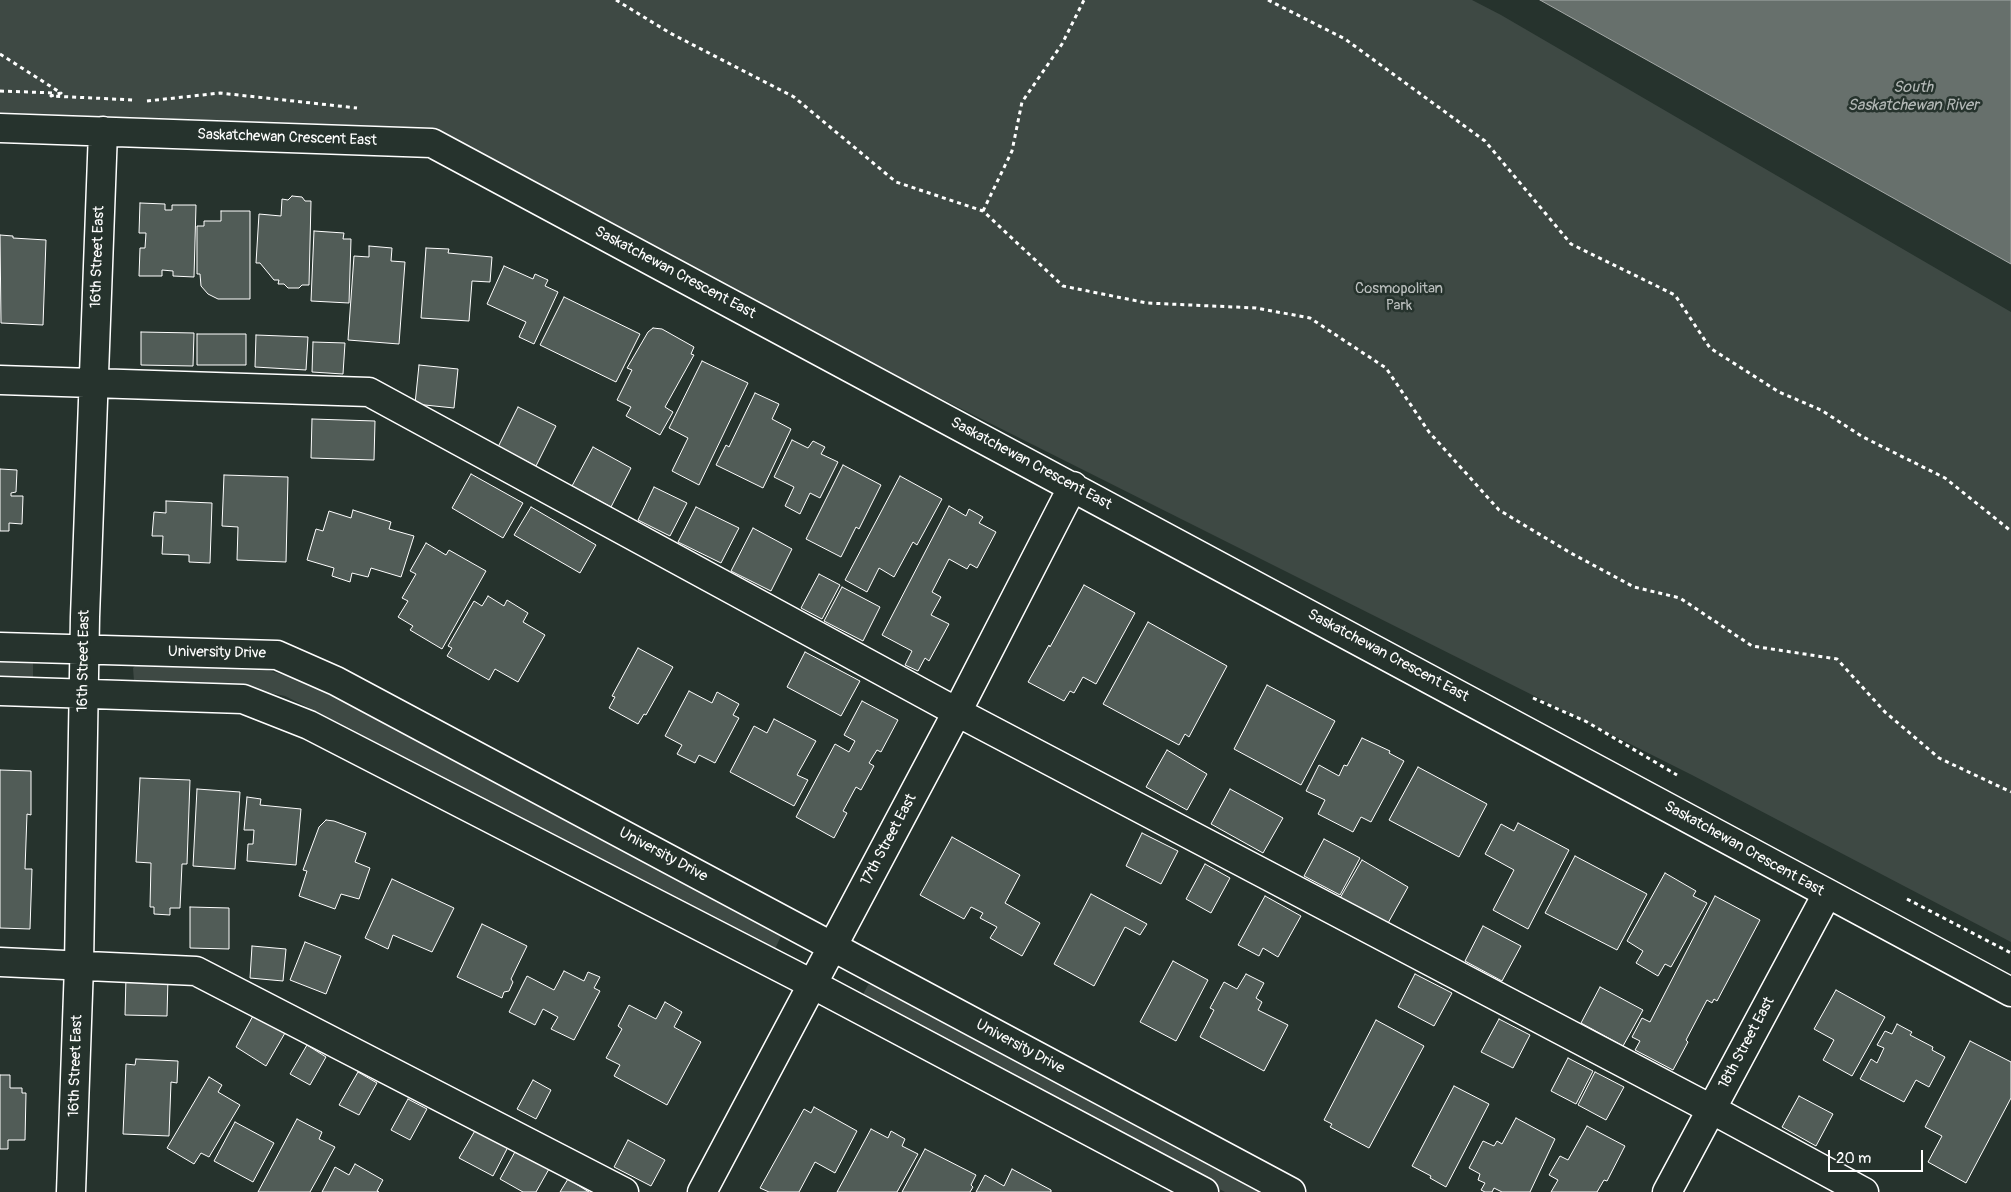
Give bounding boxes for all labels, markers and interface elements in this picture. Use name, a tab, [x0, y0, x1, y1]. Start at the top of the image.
water label: South Saskatchewan River	[1847, 78, 1979, 116]
street label: Saskatchewan Crescent East	[197, 126, 377, 150]
street label: 16th Street East	[87, 206, 109, 308]
street label: Saskatchewan Crescent East	[591, 223, 759, 323]
park label: Cosmopolitan Park	[1355, 280, 1443, 315]
street label: Saskatchewan Crescent East	[947, 414, 1115, 514]
street label: Saskatchewan Crescent East	[1304, 606, 1472, 706]
street label: 16th Street East	[74, 610, 94, 712]
street label: University Drive	[168, 643, 266, 663]
street label: 17th Street East	[857, 791, 921, 889]
street label: Saskatchewan Crescent East	[1661, 797, 1827, 901]
street label: University Drive	[615, 824, 711, 886]
street label: 18th Street East	[1715, 994, 1779, 1092]
street label: 16th Street East	[65, 1015, 87, 1117]
street label: University Drive	[972, 1016, 1068, 1078]
scale bar	[1831, 1140, 1926, 1172]
text: 20 m	[1836, 1149, 1871, 1168]

